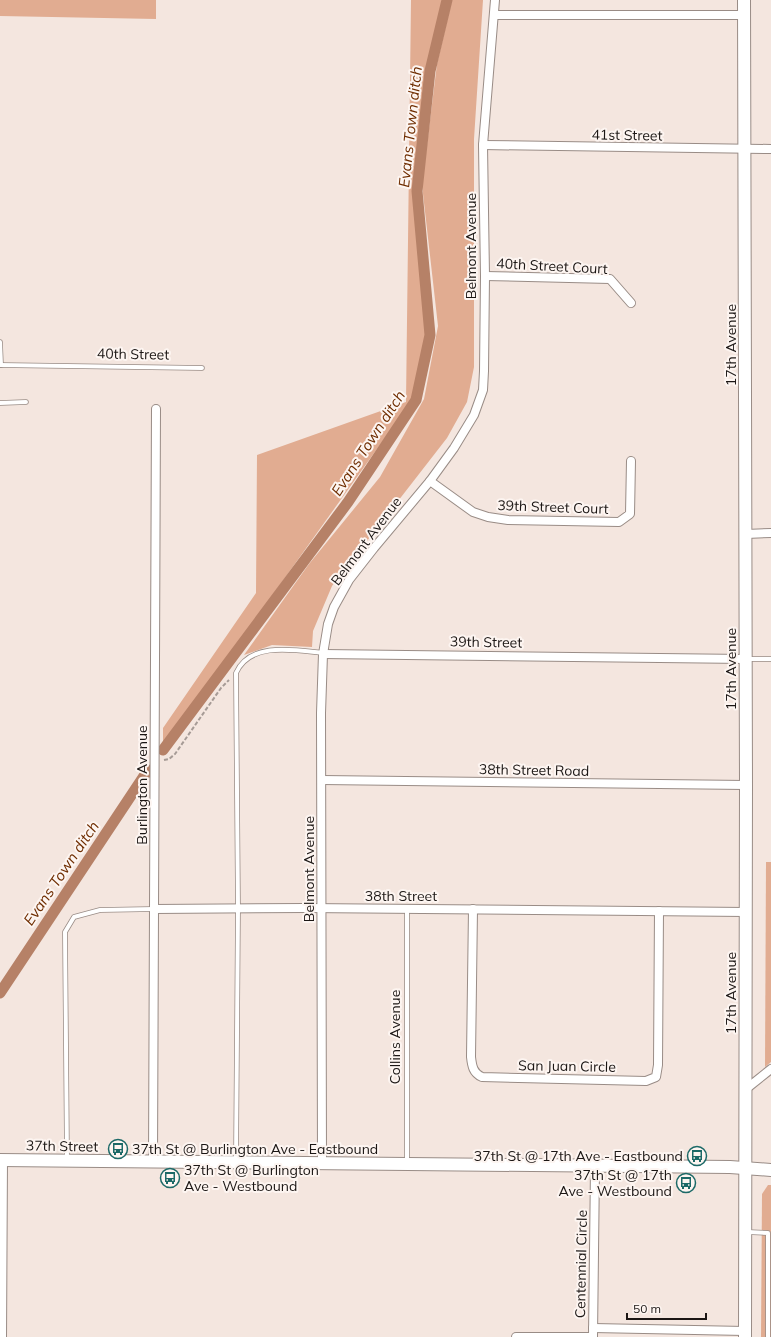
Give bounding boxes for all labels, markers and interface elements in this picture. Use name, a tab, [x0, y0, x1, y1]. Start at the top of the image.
water label: Evans Town ditch	[394, 65, 426, 189]
street label: 41st Street	[591, 125, 663, 145]
street label: Belmont Avenue	[462, 193, 480, 299]
street label: 40th Street Court	[496, 254, 608, 278]
street label: 17th Avenue	[722, 304, 740, 386]
street label: 40th Street	[97, 344, 169, 364]
water label: Evans Town ditch	[327, 387, 409, 499]
street label: Belmont Avenue	[327, 493, 405, 589]
street label: 39th Street Court	[497, 496, 609, 518]
street label: 17th Avenue	[722, 628, 740, 710]
street label: 39th Street	[450, 632, 522, 652]
street label: Burlington Avenue	[133, 725, 151, 845]
street label: 38th Street Road	[479, 760, 589, 780]
street label: Belmont Avenue	[300, 816, 318, 922]
water label: Evans Town ditch	[19, 817, 103, 929]
street label: 38th Street	[365, 887, 437, 905]
street label: 17th Avenue	[722, 952, 740, 1034]
street label: Collins Avenue	[386, 990, 404, 1084]
street label: San Juan Circle	[518, 1056, 616, 1076]
street label: 37th Street	[26, 1136, 98, 1156]
bus stop icon: 37th St @ Burlington Ave - Eastbound	[107, 1138, 129, 1160]
place label: 37th St @ Burlington Ave - Eastbound	[132, 1140, 378, 1158]
bus stop icon: 37th St @ 17th Ave - Eastbound	[686, 1145, 708, 1167]
place label: 37th St @ 17th Ave - Eastbound	[474, 1147, 683, 1165]
place label: 37th St @ Burlington Ave - Westbound	[184, 1161, 319, 1195]
place label: 37th St @ 17th Ave - Westbound	[559, 1166, 672, 1200]
bus stop icon: 37th St @ Burlington Ave - Westbound	[159, 1167, 181, 1189]
bus stop icon: 37th St @ 17th Ave - Westbound	[675, 1172, 697, 1194]
street label: Centennial Circle	[571, 1210, 591, 1318]
scale bar	[627, 1295, 706, 1321]
text: 50 m	[633, 1301, 661, 1316]

